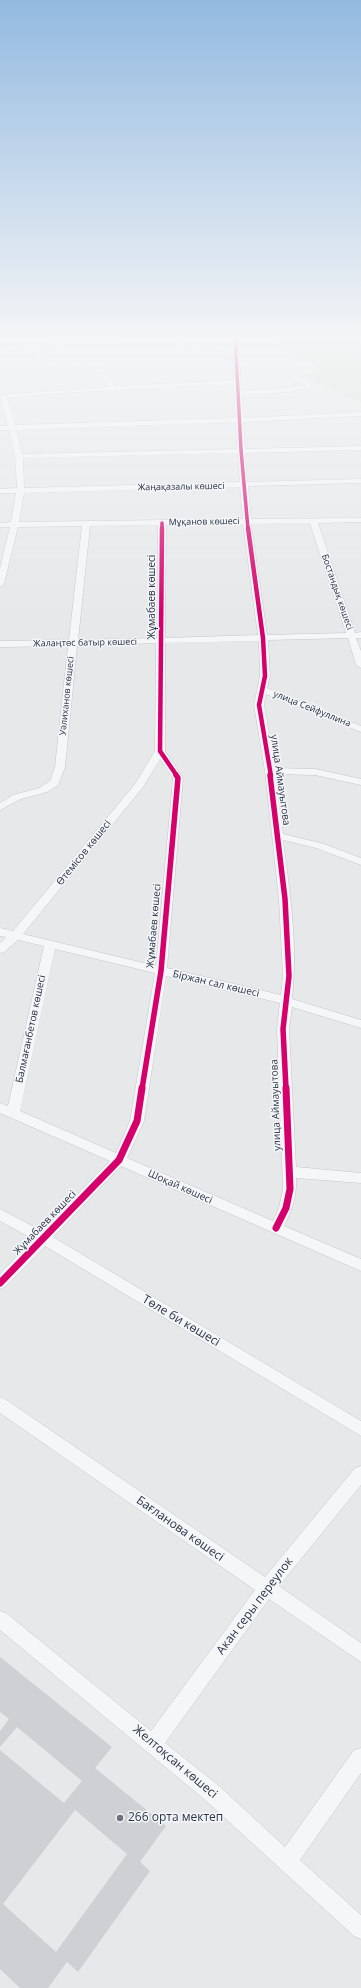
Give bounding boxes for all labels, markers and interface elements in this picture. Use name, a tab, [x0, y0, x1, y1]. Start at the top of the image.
street label: Жаңақазалы көшесі	[138, 481, 224, 493]
street label: Мұқанов көшесі	[169, 516, 239, 528]
street label: Бостандық көшесі	[319, 553, 355, 631]
street label: Жұмабаев көшесі	[146, 555, 158, 639]
street label: Жалаңтөс батыр көшесі	[33, 637, 137, 649]
street label: Уәлиханов көшесі	[57, 656, 77, 736]
street label: улица Сейфуллина	[272, 689, 352, 729]
street label: улица Аймауытова	[268, 734, 292, 826]
street label: Өтемісов көшесі	[54, 818, 114, 888]
street label: Жұмабаев көшесі	[144, 883, 164, 969]
street label: Біржан сал көшесі	[172, 968, 260, 1000]
street label: Балмағанбетов көшесі	[14, 974, 48, 1084]
street label: улица Аймауытова	[268, 1059, 284, 1151]
street label: Шоқай көшесі	[146, 1167, 214, 1207]
street label: Жұмабаев көшесі	[11, 1188, 79, 1258]
street label: Төле би көшесі	[140, 1292, 222, 1350]
street label: Бағланова көшесі	[133, 1493, 227, 1565]
street label: Акан серы переулок	[214, 1555, 296, 1657]
street label: Желтоқсан көшесі	[130, 1722, 220, 1802]
place label: 266 орта мектеп	[128, 1811, 223, 1825]
marker: 266 орта мектеп	[115, 1813, 125, 1823]

